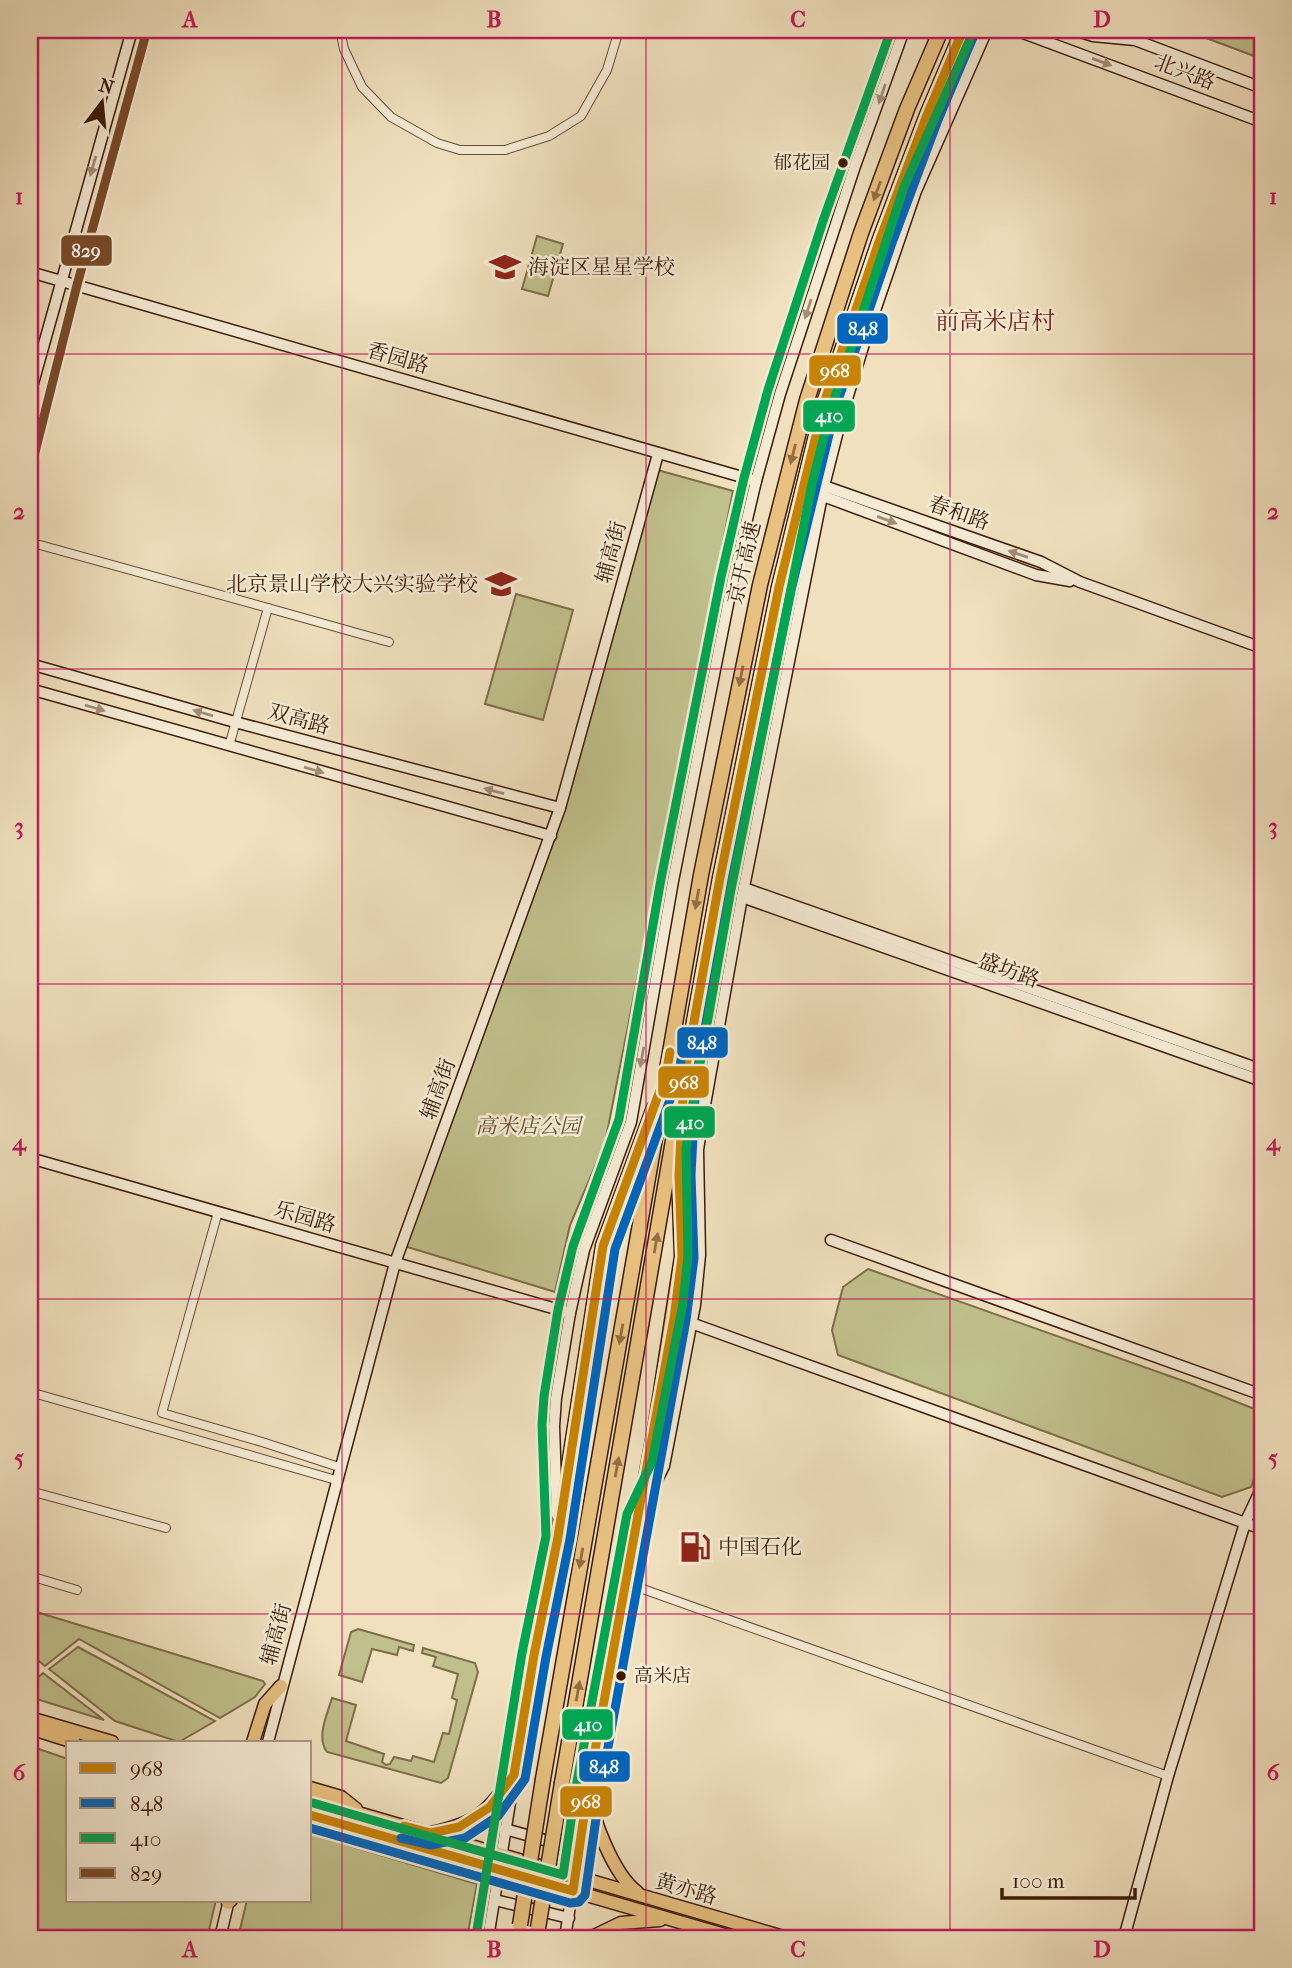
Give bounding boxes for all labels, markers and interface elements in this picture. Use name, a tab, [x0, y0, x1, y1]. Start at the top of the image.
text: A	[181, 6, 199, 33]
text: B	[487, 6, 502, 33]
text: C	[790, 6, 806, 33]
text: D	[1093, 6, 1111, 33]
street label: 北兴路	[1151, 50, 1219, 94]
one-way arrow	[1091, 57, 1112, 68]
north arrow	[66, 66, 136, 136]
text: N	[96, 74, 117, 99]
one-way arrow	[876, 84, 887, 105]
place label: 郁花园	[773, 152, 830, 174]
one-way arrow	[87, 155, 98, 177]
marker: 郁花园	[836, 156, 850, 170]
one-way arrow	[871, 180, 882, 201]
text: 1	[15, 183, 23, 210]
text: 1	[1269, 183, 1277, 210]
line badge: 829	[60, 234, 113, 267]
text: 829	[71, 240, 101, 262]
school or university icon: 海淀区星星学校	[488, 250, 522, 284]
place label: 海淀区星星学校	[528, 255, 675, 279]
one-way arrow	[802, 299, 813, 320]
district label: 前高米店村	[935, 307, 1055, 335]
line badge: 848	[836, 312, 889, 345]
text: 848	[848, 318, 878, 340]
street label: 香园路	[364, 338, 432, 378]
line badge: 968	[808, 354, 862, 387]
text: 968	[819, 360, 850, 382]
line badge: 410	[802, 399, 856, 433]
text: 410	[814, 405, 843, 427]
one-way arrow	[787, 443, 798, 465]
street label: 春和路	[925, 491, 993, 535]
text: 2	[13, 498, 25, 525]
text: 2	[1267, 498, 1279, 525]
one-way arrow	[876, 514, 897, 525]
street label: 辅高街	[591, 518, 631, 586]
street label: 京开高速	[723, 519, 765, 607]
one-way arrow	[1007, 548, 1028, 559]
school or university icon: 北京景山学校大兴实验学校	[484, 567, 518, 601]
place label: 北京景山学校大兴实验学校	[226, 572, 478, 596]
one-way arrow	[736, 665, 747, 687]
street label: 双高路	[265, 699, 333, 739]
one-way arrow	[85, 703, 107, 714]
one-way arrow	[193, 708, 214, 718]
one-way arrow	[304, 765, 325, 775]
one-way arrow	[483, 785, 504, 795]
text: 3	[14, 813, 24, 840]
text: 3	[1268, 813, 1278, 840]
one-way arrow	[691, 888, 702, 910]
street label: 盛坊路	[975, 948, 1043, 992]
line badge: 848	[676, 1026, 729, 1059]
text: 848	[687, 1032, 717, 1054]
one-way arrow	[636, 1046, 647, 1068]
street label: 辅高街	[416, 1055, 460, 1123]
line badge: 968	[657, 1065, 710, 1099]
text: 968	[668, 1072, 699, 1094]
line badge: 410	[663, 1105, 716, 1139]
text: 410	[675, 1112, 704, 1134]
park label: 高米店公园	[476, 1114, 583, 1138]
text: 4	[11, 1129, 27, 1156]
text: 4	[1265, 1129, 1281, 1156]
street label: 乐园路	[271, 1197, 339, 1237]
one-way arrow	[650, 1232, 661, 1254]
one-way arrow	[615, 1323, 626, 1345]
text: 5	[14, 1444, 24, 1471]
text: 5	[1268, 1444, 1278, 1471]
one-way arrow	[612, 1456, 623, 1478]
fuel station icon: 中国石化	[678, 1530, 712, 1564]
place label: 中国石化	[718, 1535, 802, 1559]
one-way arrow	[576, 1547, 587, 1569]
street label: 辅高街	[256, 1600, 296, 1668]
place label: 高米店	[634, 1665, 691, 1687]
marker: 高米店	[614, 1669, 628, 1683]
one-way arrow	[573, 1680, 584, 1702]
line badge: 410	[561, 1708, 614, 1741]
text: 410	[573, 1714, 602, 1736]
legend	[66, 1741, 312, 1902]
line badge: 848	[578, 1750, 631, 1783]
text: 848	[589, 1756, 619, 1778]
text: 968	[130, 1757, 163, 1781]
text: 6	[13, 1759, 26, 1786]
text: 6	[1267, 1759, 1280, 1786]
line badge: 968	[559, 1785, 613, 1818]
text: 968	[570, 1791, 601, 1813]
text: 848	[130, 1792, 163, 1816]
text: 410	[130, 1827, 161, 1851]
scale bar	[1002, 1856, 1134, 1900]
text: 829	[130, 1862, 162, 1886]
street label: 黄亦路	[652, 1869, 720, 1909]
text: 100 m	[1012, 1869, 1065, 1893]
text: A	[181, 1936, 199, 1963]
text: B	[487, 1936, 502, 1963]
text: C	[790, 1936, 806, 1963]
text: D	[1093, 1936, 1111, 1963]

